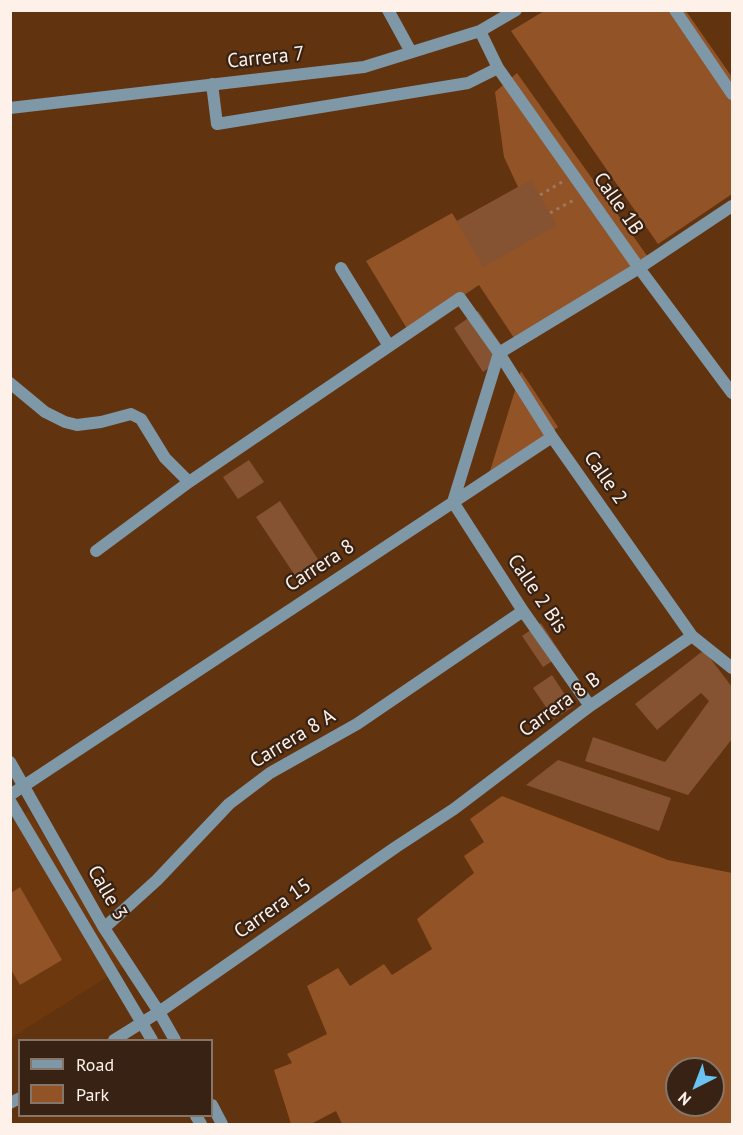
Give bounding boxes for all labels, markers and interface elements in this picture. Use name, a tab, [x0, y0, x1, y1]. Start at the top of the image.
street label: Carrera 7	[226, 42, 306, 74]
street label: Calle 1B	[588, 168, 648, 240]
street label: Calle 2	[578, 447, 632, 509]
street label: Carrera 8	[281, 535, 359, 597]
street label: Calle 2 Bis	[502, 550, 572, 638]
street label: Carrera 8 B	[515, 667, 605, 743]
street label: Carrera 8 A	[246, 704, 340, 774]
street label: Calle 3	[82, 861, 132, 925]
street label: Carrera 15	[230, 874, 316, 944]
legend	[18, 1039, 213, 1117]
text: Road	[76, 1053, 114, 1076]
north arrow	[665, 1057, 725, 1117]
text: Park	[76, 1083, 109, 1106]
text: N	[674, 1088, 695, 1110]

